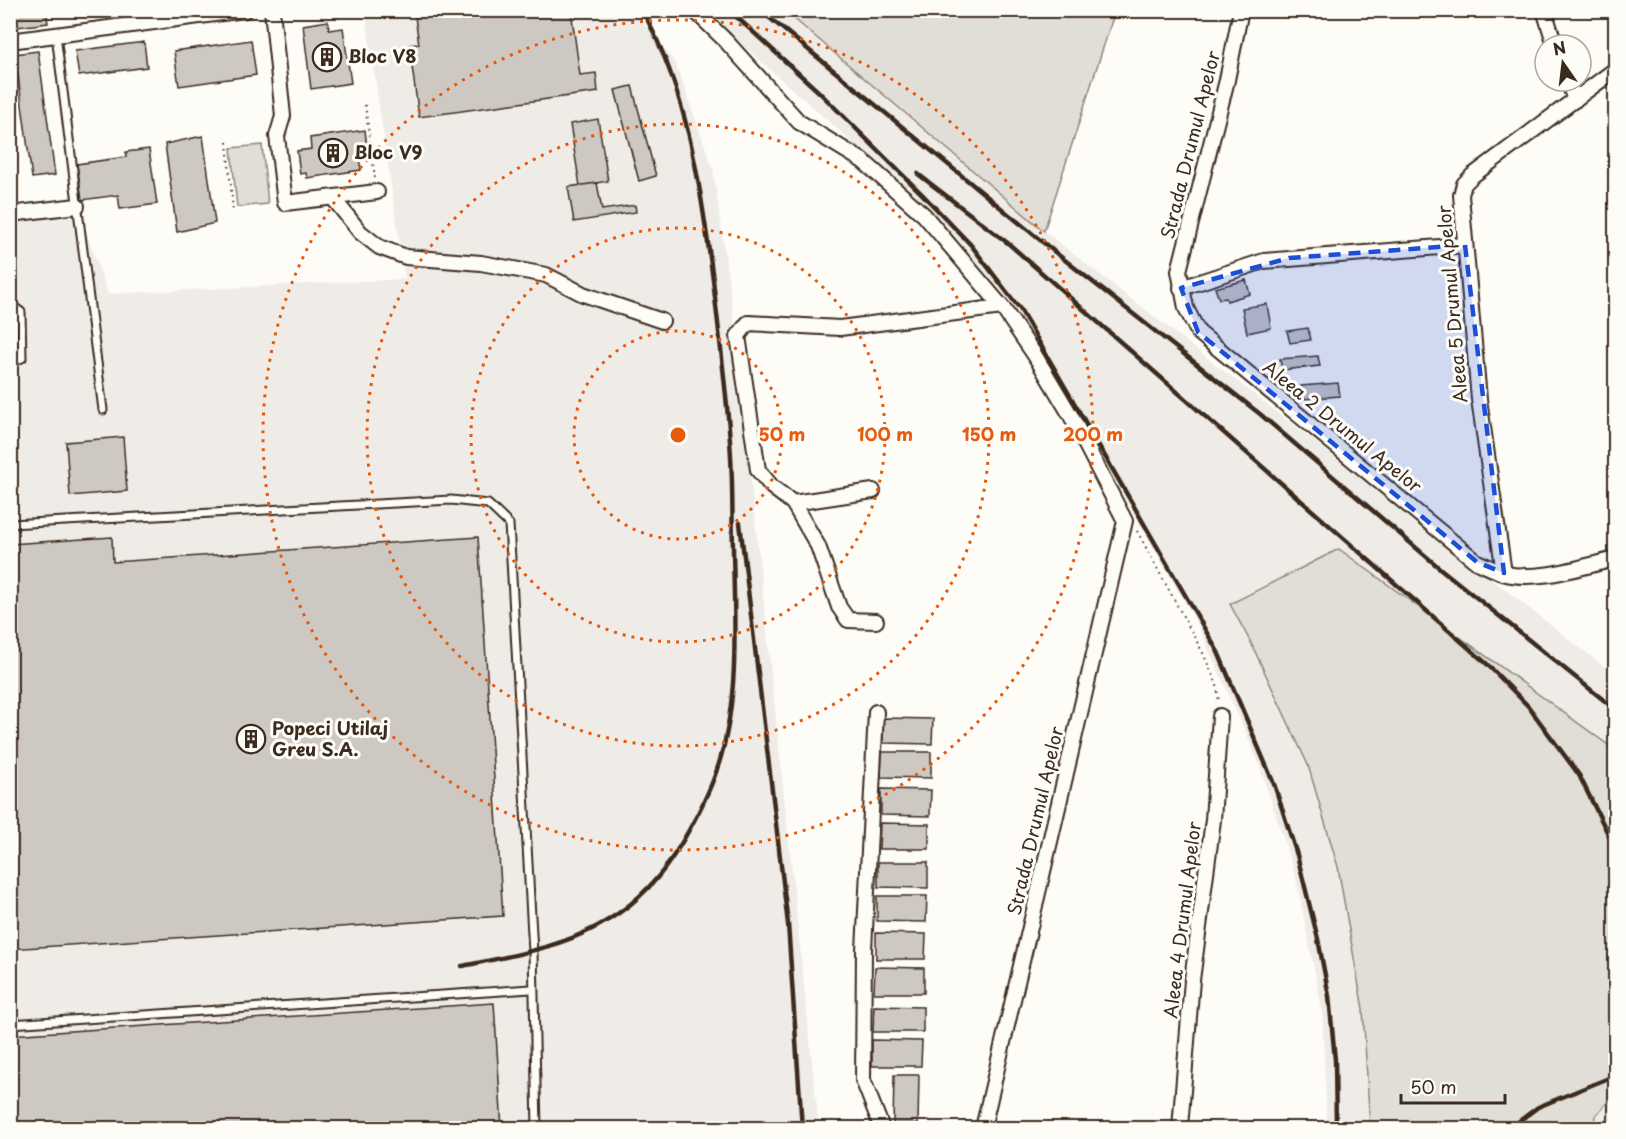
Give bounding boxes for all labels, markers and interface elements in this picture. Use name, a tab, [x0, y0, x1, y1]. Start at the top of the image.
north arrow	[1533, 33, 1593, 93]
text: N	[1550, 34, 1568, 61]
building icon: Bloc V8	[311, 41, 343, 73]
place label: Bloc V8	[348, 42, 416, 69]
street label: Strada Drumul Apelor	[1153, 47, 1226, 241]
building icon: Bloc V9	[317, 137, 349, 169]
place label: Bloc V9	[354, 138, 422, 165]
street label: Aleea 5 Drumul Apelor	[1429, 204, 1474, 404]
street label: Aleea 2 Drumul Apelor	[1258, 353, 1429, 499]
text: 50 m	[759, 420, 805, 447]
text: 100 m	[857, 420, 913, 447]
text: 150 m	[962, 420, 1016, 447]
text: 200 m	[1063, 420, 1123, 447]
centre of rings	[668, 425, 688, 445]
place label: Popeci Utilaj Greu S.A.	[272, 714, 388, 762]
building icon: Popeci Utilaj Greu S.A.	[235, 723, 267, 755]
street label: Strada Drumul Apelor	[1000, 723, 1070, 918]
street label: Aleea 4 Drumul Apelor	[1156, 819, 1207, 1020]
scale bar	[1401, 1067, 1504, 1105]
text: 50 m	[1410, 1073, 1457, 1100]

